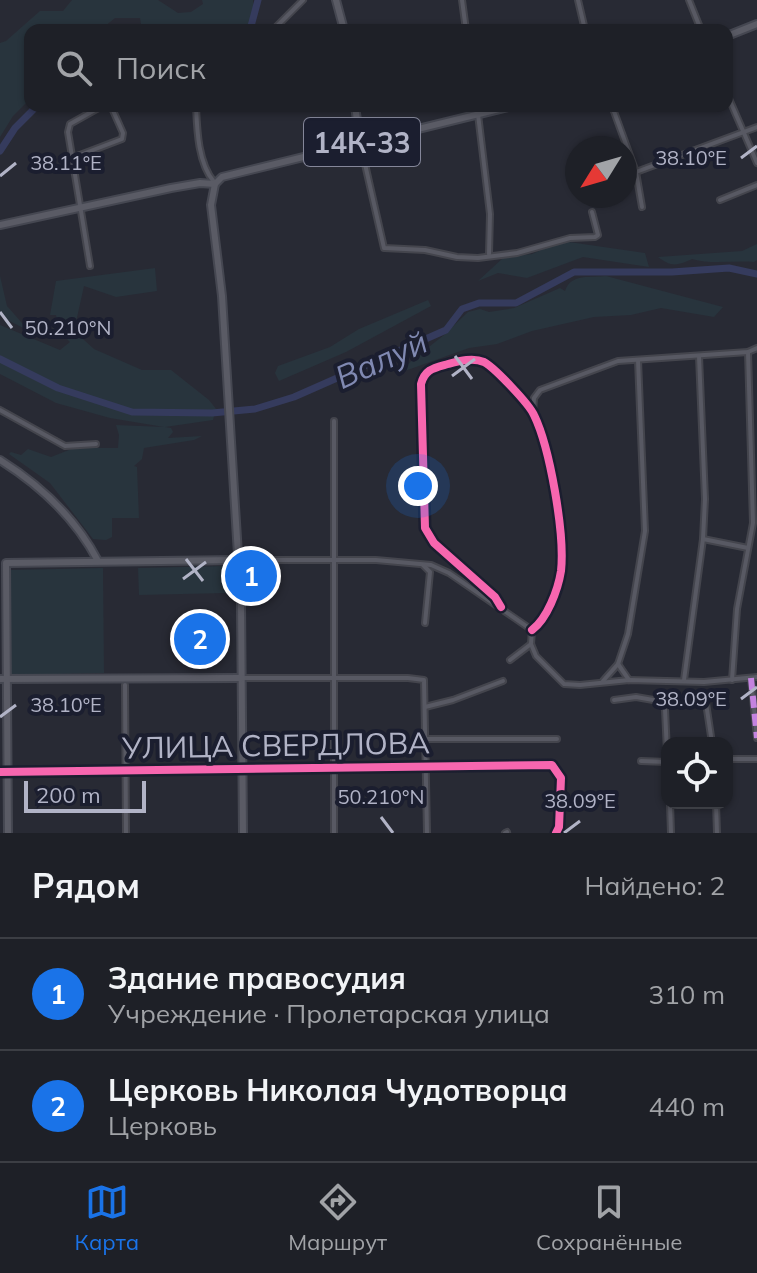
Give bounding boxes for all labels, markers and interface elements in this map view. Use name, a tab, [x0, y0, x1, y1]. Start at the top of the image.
search box	[24, 24, 733, 112]
icon: search	[52, 46, 96, 90]
text: Поиск	[116, 49, 206, 87]
road number: 14К-33	[304, 118, 420, 166]
north arrow	[565, 136, 637, 208]
text: 38.10°E	[655, 145, 727, 170]
text: 38.11°E	[30, 150, 102, 175]
text: 50.210°N	[25, 315, 111, 340]
water label: Валуй	[329, 321, 433, 397]
your location	[398, 466, 438, 506]
pin: 1	[225, 546, 277, 606]
pin: 2	[174, 609, 226, 669]
text: 38.09°E	[655, 686, 727, 711]
text: 38.10°E	[30, 692, 102, 717]
street label: УЛИЦА СВЕРДЛОВА	[121, 723, 430, 767]
map controls	[661, 737, 733, 809]
button: locate	[661, 737, 733, 809]
scale bar	[24, 777, 146, 813]
text: 200 m	[36, 781, 101, 809]
text: 50.210°N	[338, 784, 424, 809]
text: 38.09°E	[544, 788, 616, 813]
text: Рядом	[32, 864, 140, 907]
text: Найдено: 2	[585, 869, 725, 902]
text: Здание правосудия	[108, 959, 406, 997]
text: 1	[50, 978, 66, 1011]
text: 310 m	[649, 978, 725, 1011]
text: Учреждение · Пролетарская улица	[108, 997, 550, 1030]
text: Церковь Николая Чудотворца	[108, 1071, 568, 1109]
text: 2	[50, 1090, 66, 1123]
text: 440 m	[649, 1090, 725, 1123]
text: Церковь	[108, 1109, 217, 1142]
tab: Карта	[74, 1180, 139, 1256]
tab: Маршрут	[288, 1180, 387, 1256]
tab: Сохранённые	[536, 1180, 682, 1256]

